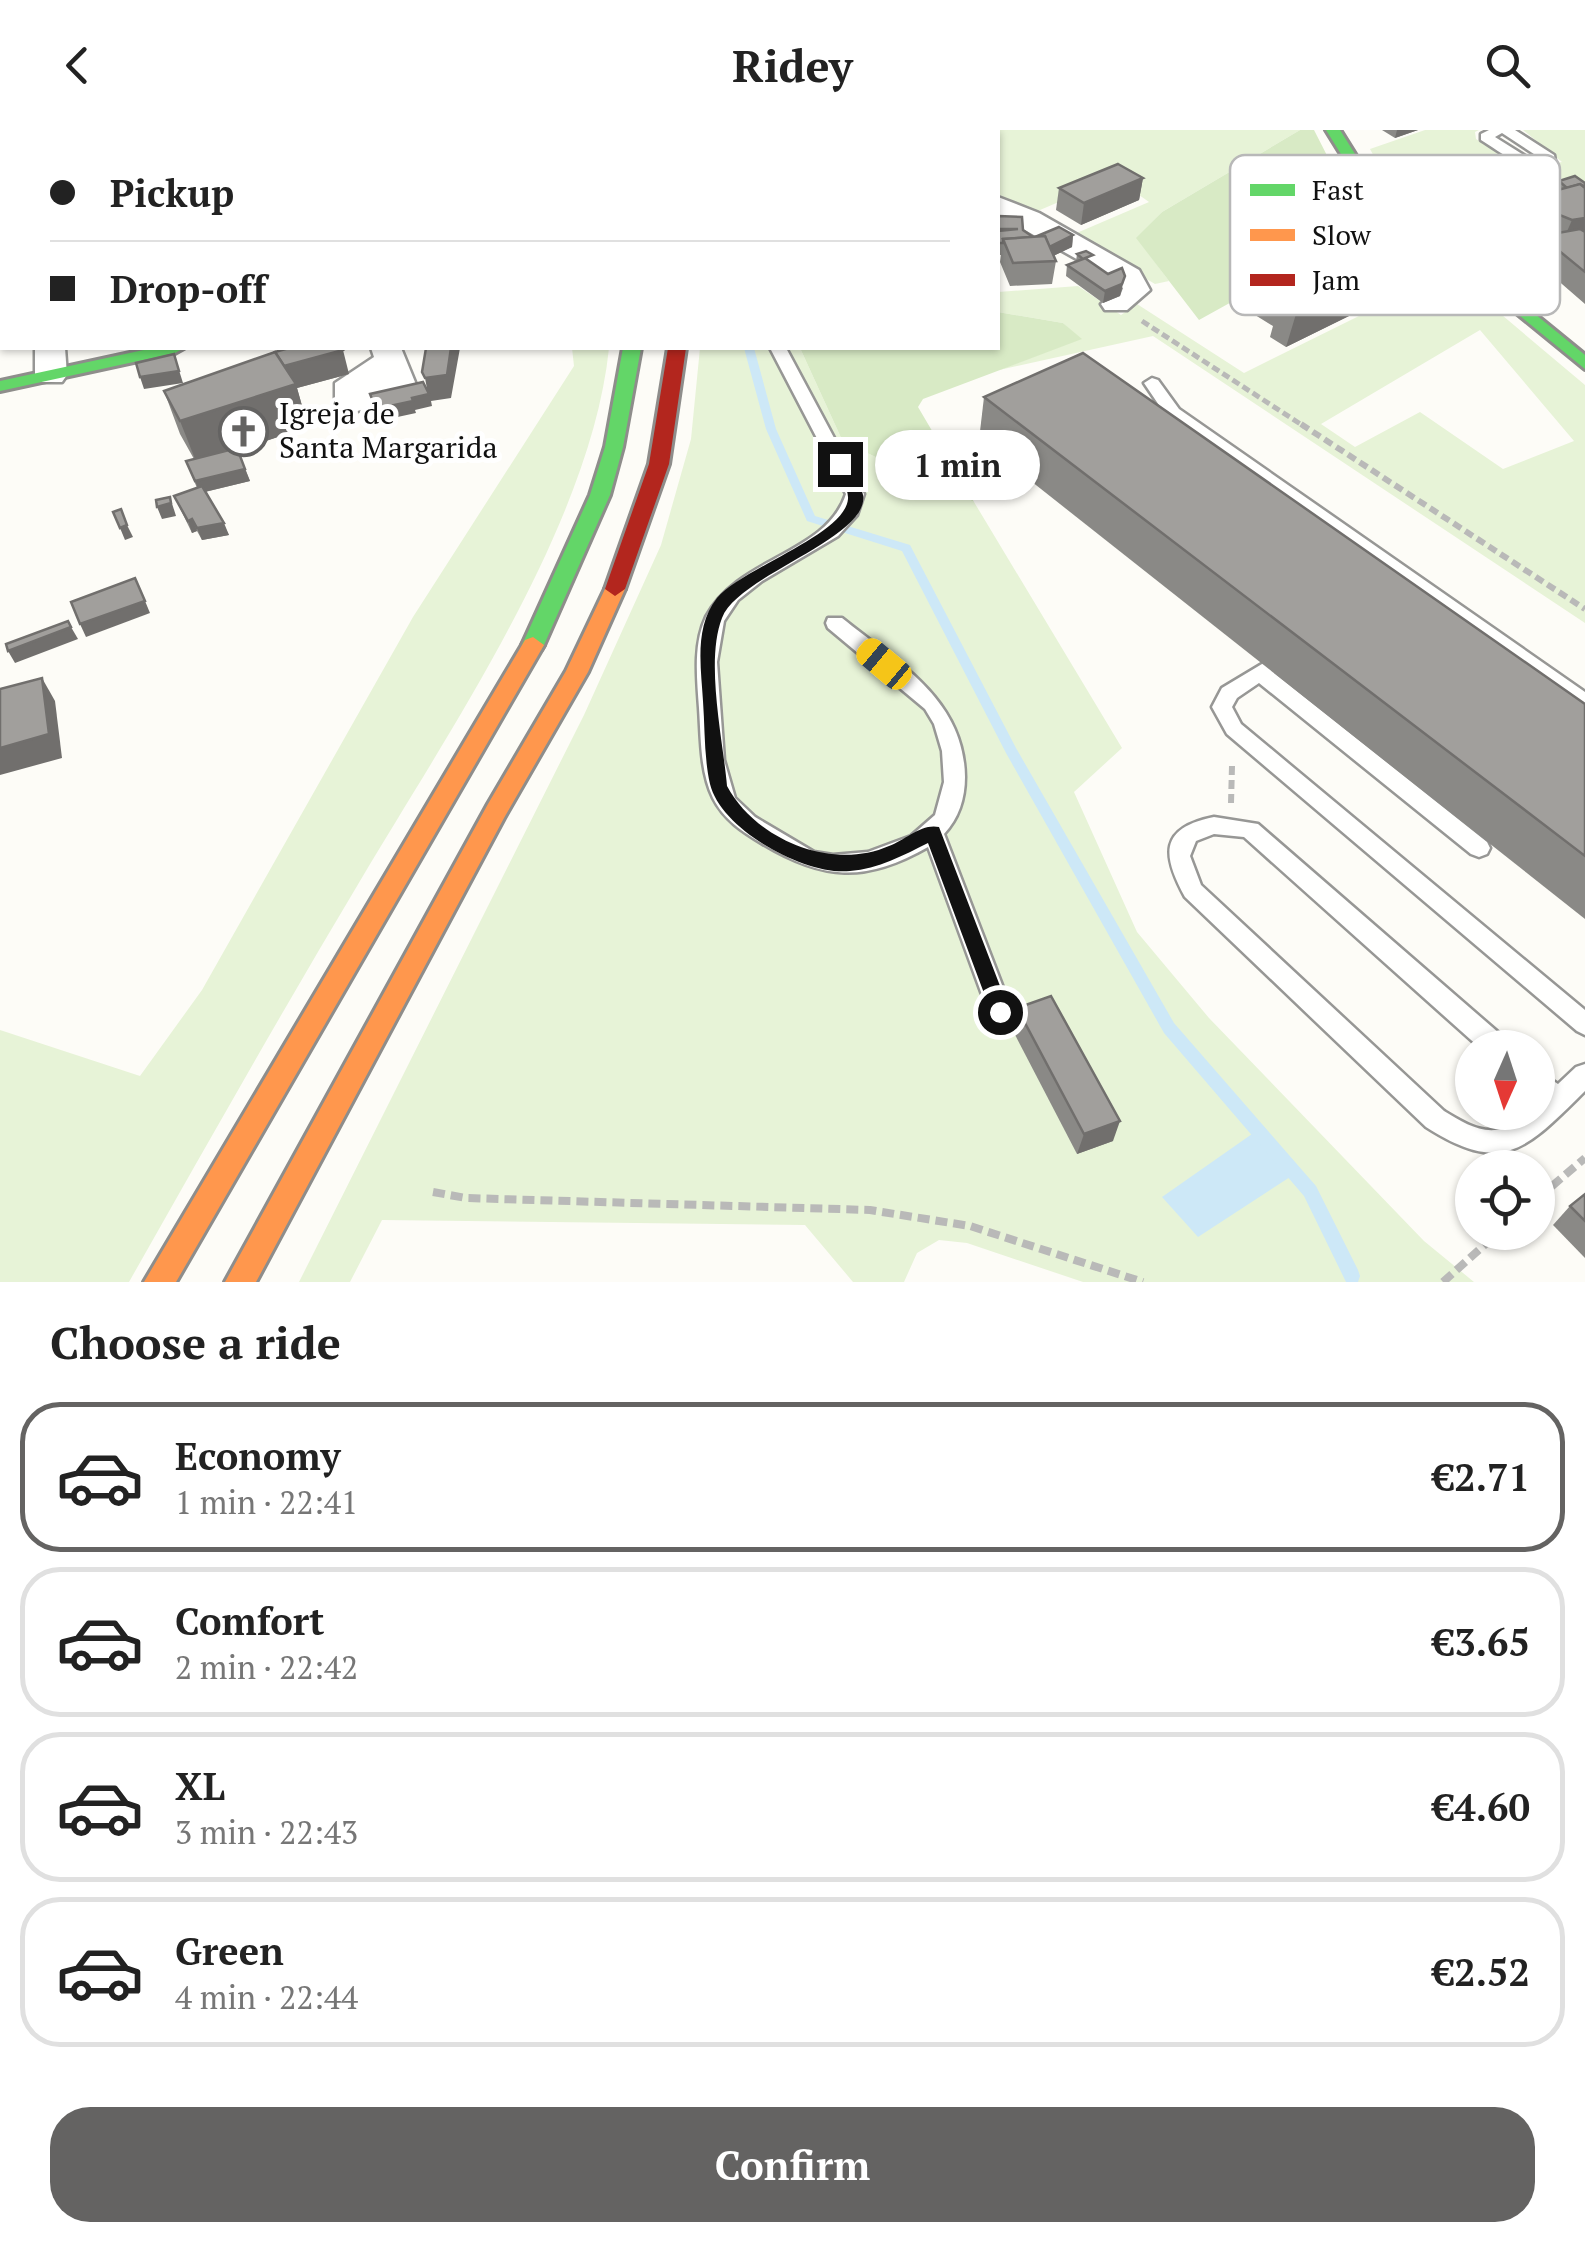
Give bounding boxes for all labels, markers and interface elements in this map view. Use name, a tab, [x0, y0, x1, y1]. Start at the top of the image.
text: Ridey	[732, 35, 853, 95]
icon: back	[50, 38, 105, 93]
icon: search	[1480, 38, 1535, 93]
legend	[1230, 155, 1560, 315]
text: Pickup	[110, 168, 234, 218]
text: Fast	[1312, 171, 1364, 208]
text: Slow	[1312, 216, 1372, 253]
text: Jam	[1312, 261, 1360, 298]
text: Drop-off	[110, 264, 267, 314]
place label: Igreja de Santa Margarida	[279, 393, 498, 467]
church icon: Igreja de Santa Margarida	[218, 405, 270, 457]
callout: 1 min	[875, 429, 1040, 499]
route end	[818, 442, 863, 487]
text: 1 min	[914, 444, 1001, 486]
car	[851, 633, 917, 695]
route start	[978, 990, 1023, 1035]
north arrow	[1455, 1030, 1555, 1130]
map controls	[1455, 1030, 1555, 1250]
button: locate	[1455, 1150, 1555, 1250]
text: Choose a ride	[50, 1312, 341, 1372]
text: Economy	[175, 1431, 341, 1481]
icon: car	[55, 1432, 145, 1522]
text: €2.71	[1433, 1452, 1530, 1502]
text: 1 min · 22:41	[175, 1481, 358, 1523]
text: Comfort	[175, 1596, 324, 1646]
icon: car	[55, 1597, 145, 1687]
text: €3.65	[1433, 1617, 1530, 1667]
text: 2 min · 22:42	[175, 1646, 358, 1688]
text: XL	[175, 1761, 225, 1811]
icon: car	[55, 1762, 145, 1852]
text: €4.60	[1433, 1782, 1530, 1832]
text: 3 min · 22:43	[175, 1811, 358, 1853]
text: Green	[175, 1926, 284, 1976]
icon: car	[55, 1927, 145, 2017]
text: €2.52	[1433, 1947, 1530, 1997]
text: 4 min · 22:44	[175, 1976, 358, 2018]
button: Confirm	[50, 2107, 1535, 2222]

